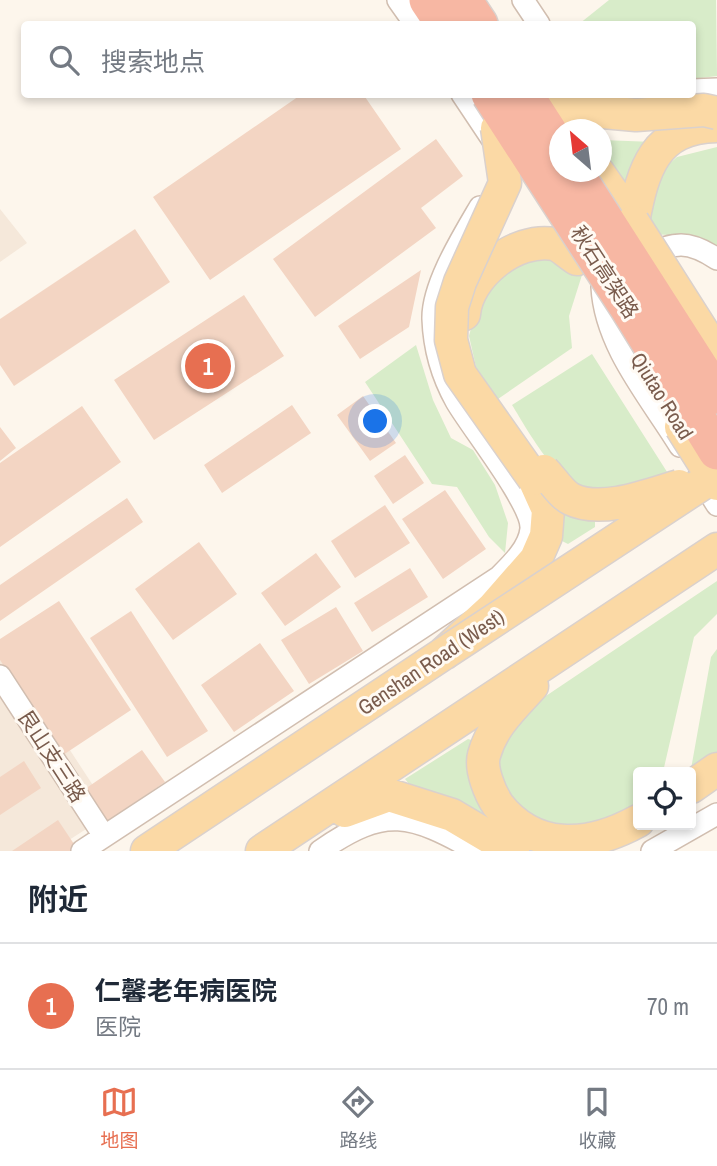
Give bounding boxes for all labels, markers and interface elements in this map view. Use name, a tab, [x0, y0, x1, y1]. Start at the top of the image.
search box	[21, 21, 696, 98]
icon: search	[45, 41, 83, 79]
text: 搜索地点	[101, 44, 205, 79]
north arrow	[549, 119, 612, 182]
street label: 秋石高架路	[564, 220, 646, 324]
pin: 1	[185, 340, 231, 392]
street label: Qiutao Road	[624, 347, 700, 445]
your location	[358, 404, 392, 438]
street label: Genshan Road (West)	[352, 602, 510, 722]
street label: 艮山支三路	[11, 704, 93, 808]
map controls	[633, 767, 696, 830]
button: locate	[633, 767, 696, 830]
text: 附近	[28, 879, 88, 919]
text: 仁馨老年病医院	[95, 973, 277, 1008]
text: 1	[46, 991, 56, 1022]
text: 70 m	[647, 991, 689, 1022]
text: 医院	[95, 1011, 141, 1042]
tab: 地图	[100, 1083, 139, 1153]
tab: 路线	[339, 1083, 378, 1153]
tab: 收藏	[578, 1083, 617, 1153]

